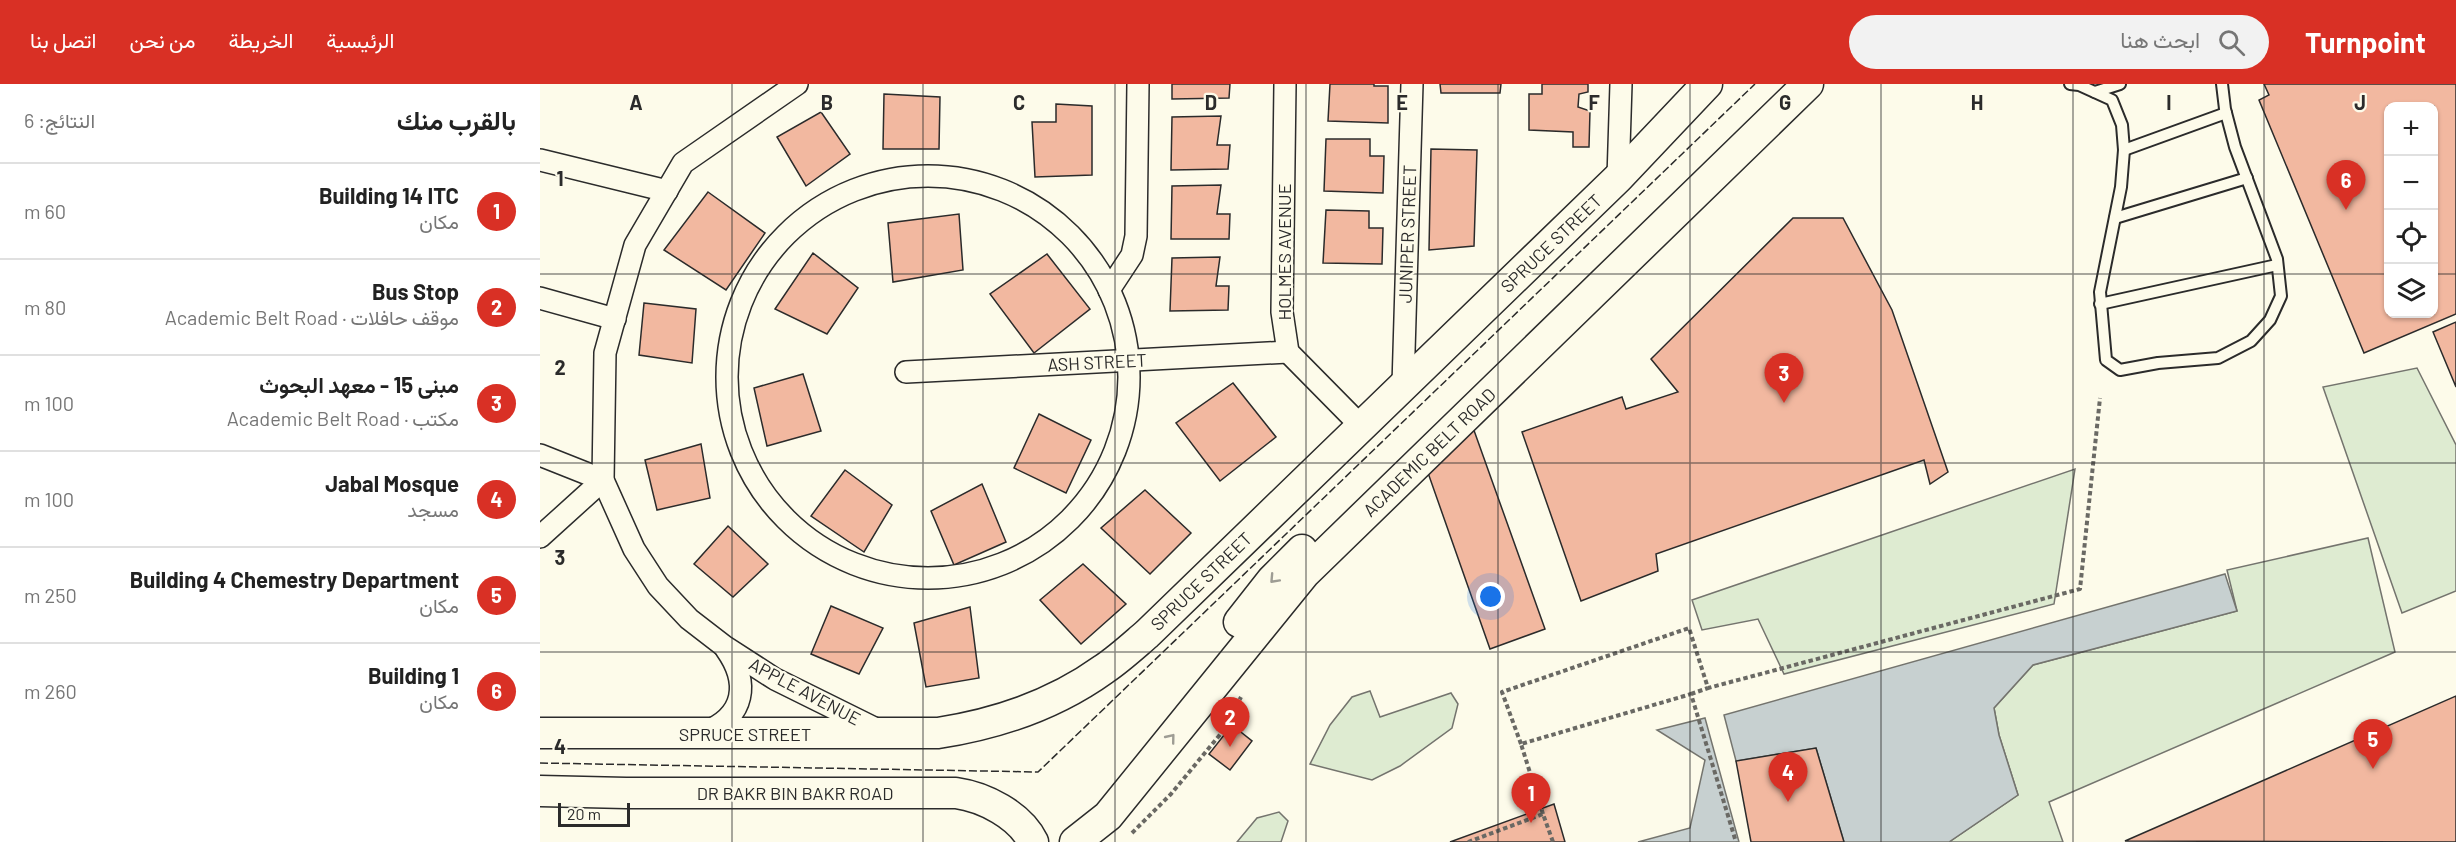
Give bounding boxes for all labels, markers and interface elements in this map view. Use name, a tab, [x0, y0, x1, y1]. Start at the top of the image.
search box	[1849, 15, 2269, 69]
text: Turnpoint	[2305, 25, 2426, 59]
text: ابحث هنا	[2120, 26, 2200, 52]
icon: search	[2215, 26, 2248, 59]
text: اتصل بنا	[30, 27, 96, 52]
text: من نحن	[129, 27, 195, 52]
text: الخريطة	[228, 27, 293, 52]
text: الرئيسية	[326, 27, 394, 52]
text: A	[629, 90, 643, 114]
text: B	[821, 90, 833, 114]
text: C	[1013, 90, 1025, 114]
text: D	[1205, 90, 1217, 114]
text: E	[1396, 90, 1408, 114]
text: F	[1588, 90, 1600, 114]
text: G	[1779, 90, 1791, 114]
text: H	[1971, 90, 1983, 114]
text: I	[2166, 90, 2172, 114]
text: J	[2354, 90, 2366, 114]
map controls	[2384, 102, 2438, 318]
button: +	[2384, 102, 2438, 156]
text: بالقرب منك	[397, 104, 516, 135]
text: النتائج: 6	[24, 108, 95, 132]
button: −	[2384, 156, 2438, 210]
pin: 6	[2326, 160, 2366, 210]
street label: JUNIPER STREET	[1394, 164, 1420, 304]
text: 1	[556, 166, 564, 190]
text: Building 14 ITC	[319, 182, 459, 208]
street label: HOLMES AVENUE	[1273, 183, 1295, 321]
street label: SPRUCE STREET	[1496, 189, 1606, 297]
text: 60 m	[24, 199, 66, 223]
text: 1	[493, 199, 500, 223]
text: مكان	[419, 209, 459, 233]
button: locate	[2384, 210, 2438, 264]
button: layers	[2384, 264, 2438, 318]
text: Bus Stop	[372, 278, 459, 304]
text: 80 m	[24, 295, 66, 319]
text: 2	[491, 295, 502, 319]
text: موقف حافلات · Academic Belt Road	[165, 305, 459, 329]
street label: ASH STREET	[1047, 348, 1147, 376]
pin: 3	[1764, 354, 1804, 403]
text: 2	[554, 355, 566, 379]
text: مبنى 15 - معهد البحوث	[259, 371, 459, 397]
street label: ACADEMIC BELT ROAD	[1358, 383, 1500, 521]
text: 100 m	[24, 391, 74, 415]
text: 3	[491, 391, 502, 415]
text: مكتب · Academic Belt Road	[227, 406, 459, 430]
text: Jabal Mosque	[325, 470, 459, 496]
text: 100 m	[24, 487, 74, 511]
text: 4	[490, 487, 503, 511]
text: مسجد	[407, 497, 459, 521]
street label: SPRUCE STREET	[1146, 527, 1256, 635]
text: 3	[555, 545, 565, 569]
text: Building 4 Chemestry Department	[130, 566, 459, 592]
one-way arrow	[1270, 572, 1281, 583]
your location	[1476, 582, 1505, 611]
text: 250 m	[24, 583, 77, 607]
text: 5	[491, 583, 502, 607]
text: مكان	[419, 593, 459, 617]
street label: APPLE AVENUE	[746, 652, 864, 730]
text: Building 1	[368, 662, 459, 688]
text: 260 m	[24, 679, 77, 703]
text: 6	[491, 679, 502, 703]
text: مكان	[419, 689, 459, 713]
pin: 2	[1210, 698, 1250, 747]
pin: 5	[2354, 720, 2392, 769]
street label: SPRUCE STREET	[679, 723, 811, 745]
one-way arrow	[1164, 733, 1175, 744]
text: 4	[554, 734, 566, 758]
pin: 4	[1768, 752, 1808, 802]
pin: 1	[1512, 774, 1550, 823]
street label: DR BAKR BIN BAKR ROAD	[697, 782, 893, 804]
scale bar	[558, 800, 630, 828]
text: 20 m	[567, 804, 601, 823]

